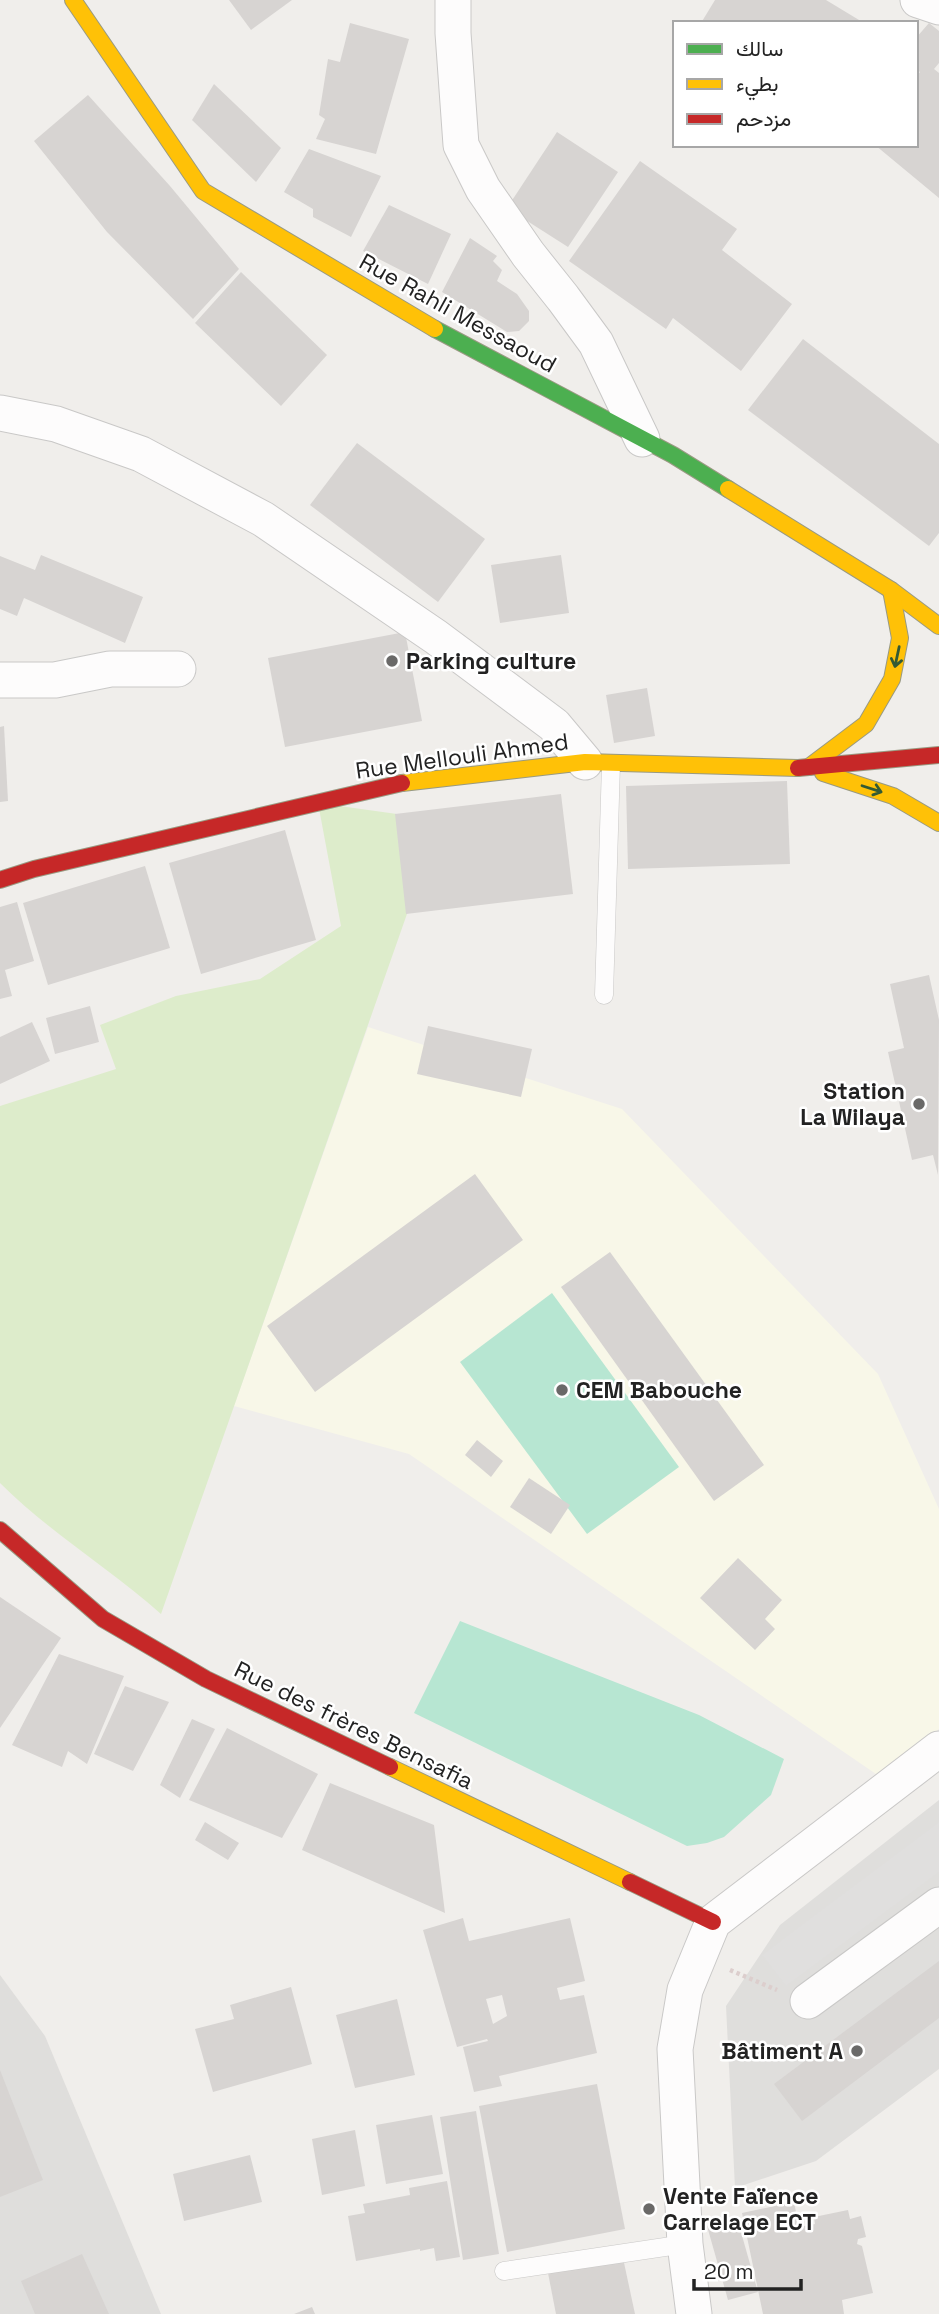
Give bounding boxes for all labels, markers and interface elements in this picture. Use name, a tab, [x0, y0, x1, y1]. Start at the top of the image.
legend	[673, 21, 918, 147]
text: سالك	[736, 35, 783, 62]
text: بطيء	[736, 70, 779, 101]
text: مزدحم	[736, 105, 791, 133]
street label: Rue Rahli Messaoud	[354, 246, 562, 380]
one-way arrow	[889, 645, 903, 668]
place label: Parking culture	[406, 646, 576, 676]
marker: Parking culture	[384, 653, 400, 669]
street label: Rue Mellouli Ahmed	[354, 726, 570, 786]
one-way arrow	[861, 784, 883, 796]
place label: Station La Wilaya	[800, 1076, 905, 1132]
marker: Station La Wilaya	[911, 1096, 927, 1112]
place label: CEM Babouche	[576, 1375, 742, 1405]
marker: CEM Babouche	[554, 1382, 570, 1398]
street label: Rue des frères Bensafia	[229, 1654, 479, 1796]
place label: Bâtiment A	[721, 2036, 843, 2066]
marker: Bâtiment A	[849, 2043, 865, 2059]
place label: Vente Faïence Carrelage ECT	[663, 2181, 819, 2237]
marker: Vente Faïence Carrelage ECT	[641, 2201, 657, 2217]
scale bar	[694, 2248, 801, 2292]
text: 20 m	[704, 2258, 754, 2285]

